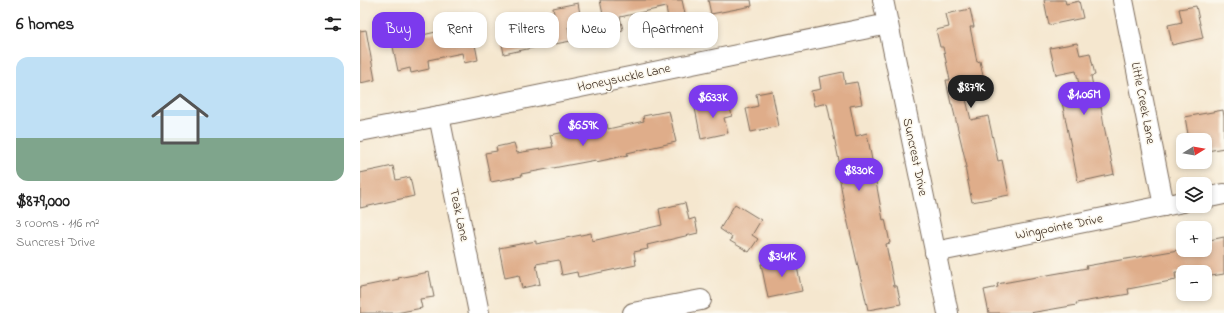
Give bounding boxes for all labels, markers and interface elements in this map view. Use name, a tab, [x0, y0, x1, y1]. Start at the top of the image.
text: 6 homes	[16, 12, 74, 37]
chip: Buy	[372, 12, 425, 48]
chip: Rent	[433, 12, 487, 48]
chip: Filters	[495, 12, 559, 48]
chip: New	[567, 12, 620, 48]
chip: Apartment	[628, 12, 718, 48]
icon: filters	[322, 13, 344, 35]
street label: Honeysuckle Lane	[576, 59, 673, 98]
street label: Little Creek Lane	[1126, 60, 1160, 146]
pin: $879K	[943, 75, 999, 109]
text: $879K	[957, 78, 985, 97]
pin: $1.06M	[1051, 82, 1117, 116]
icon: home	[144, 83, 216, 155]
pin: $633K	[685, 85, 741, 119]
text: $1.06M	[1067, 85, 1101, 104]
text: $633K	[698, 88, 728, 107]
pin: $659K	[555, 113, 611, 147]
text: $659K	[567, 116, 599, 135]
street label: Suncrest Drive	[897, 116, 933, 198]
north arrow	[1176, 133, 1212, 169]
map controls	[1176, 133, 1212, 301]
pin: $830K	[831, 158, 887, 192]
text: $830K	[844, 161, 874, 180]
button: layers	[1176, 177, 1212, 213]
street label: Teak Lane	[444, 187, 474, 243]
text: $879,000	[16, 189, 70, 214]
street label: Wingpointe Drive	[1014, 209, 1105, 246]
text: 3 rooms · 116 m²	[16, 214, 99, 233]
button: +	[1176, 221, 1212, 257]
text: Suncrest Drive	[16, 233, 95, 252]
pin: $341K	[754, 244, 810, 278]
text: $341K	[767, 247, 797, 266]
button: −	[1176, 265, 1212, 301]

